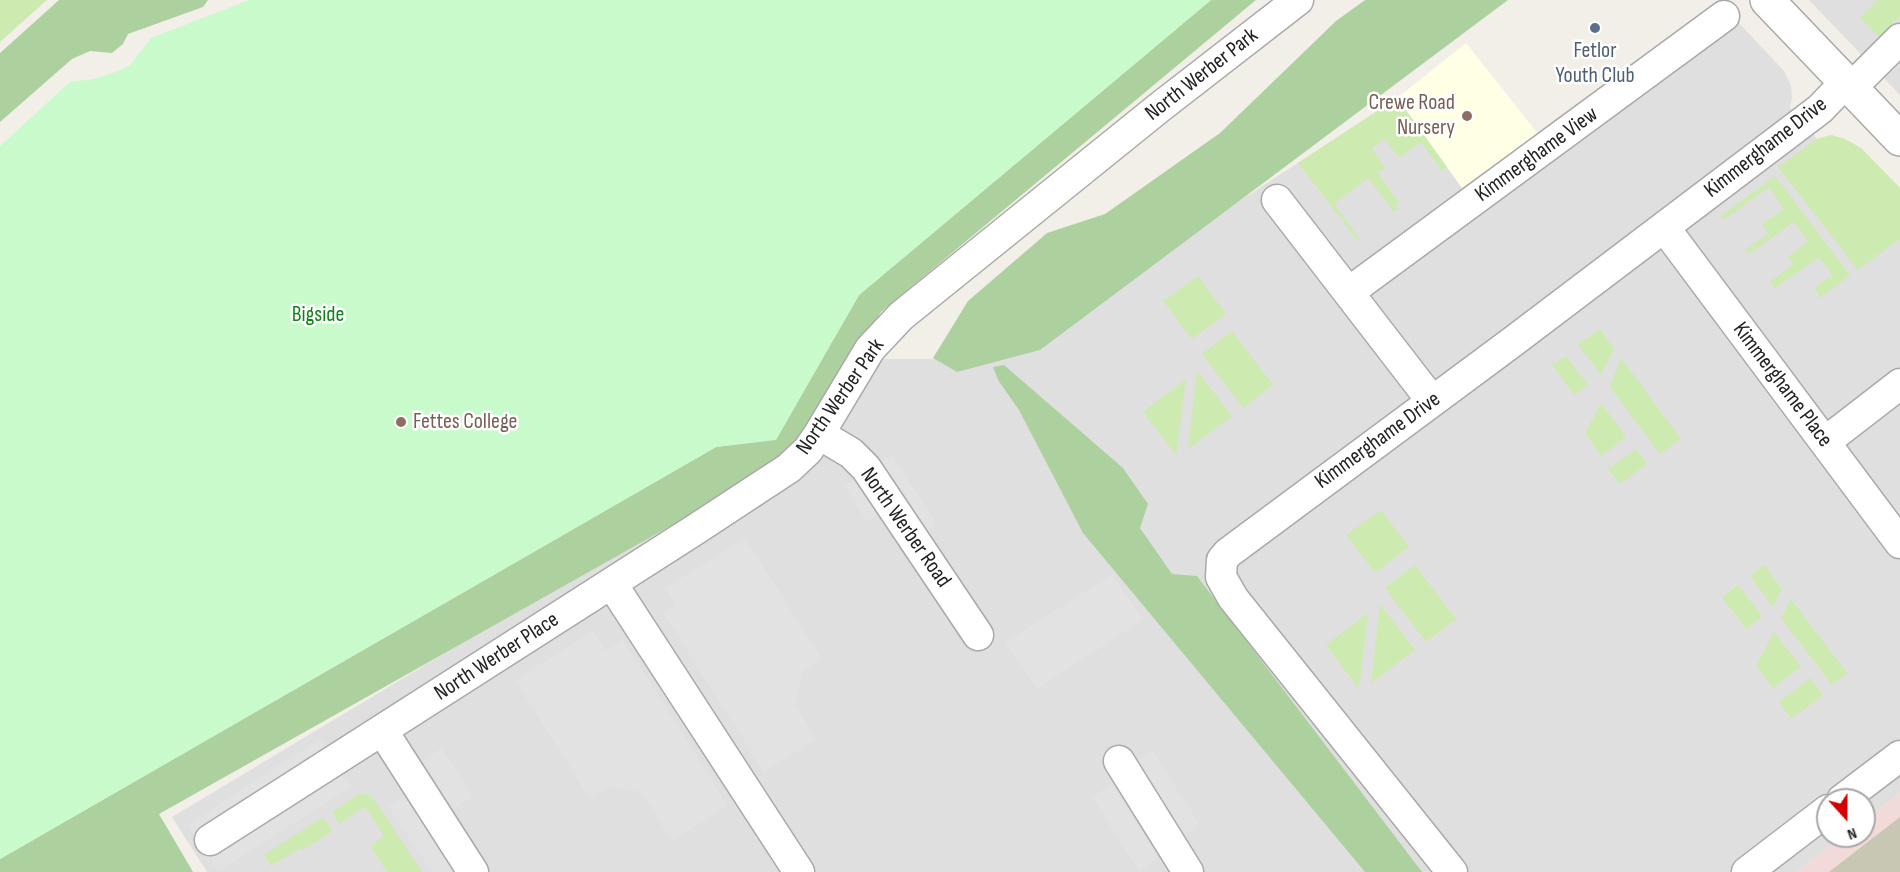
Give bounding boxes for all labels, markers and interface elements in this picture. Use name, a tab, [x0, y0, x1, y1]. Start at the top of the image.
marker: Fetlor Youth Club	[1588, 21, 1602, 35]
street label: North Werber Park	[1140, 23, 1264, 127]
place label: Fetlor Youth Club	[1555, 38, 1635, 90]
place label: Crewe Road Nursery	[1368, 90, 1455, 142]
street label: Kimmerghame Drive	[1699, 92, 1833, 204]
street label: Kimmerghame View	[1471, 102, 1603, 208]
marker: Crewe Road Nursery	[1460, 109, 1474, 123]
park label: Bigside	[292, 302, 344, 328]
street label: Kimmerghame Place	[1726, 317, 1838, 453]
street label: North Werber Park	[791, 334, 891, 460]
street label: Kimmerghame Drive	[1310, 387, 1446, 495]
place label: Fettes College	[413, 409, 517, 435]
marker: Fettes College	[394, 415, 408, 429]
street label: North Werber Road	[854, 463, 956, 593]
street label: North Werber Place	[430, 607, 564, 707]
north arrow	[1816, 788, 1876, 848]
text: N	[1845, 823, 1859, 844]

